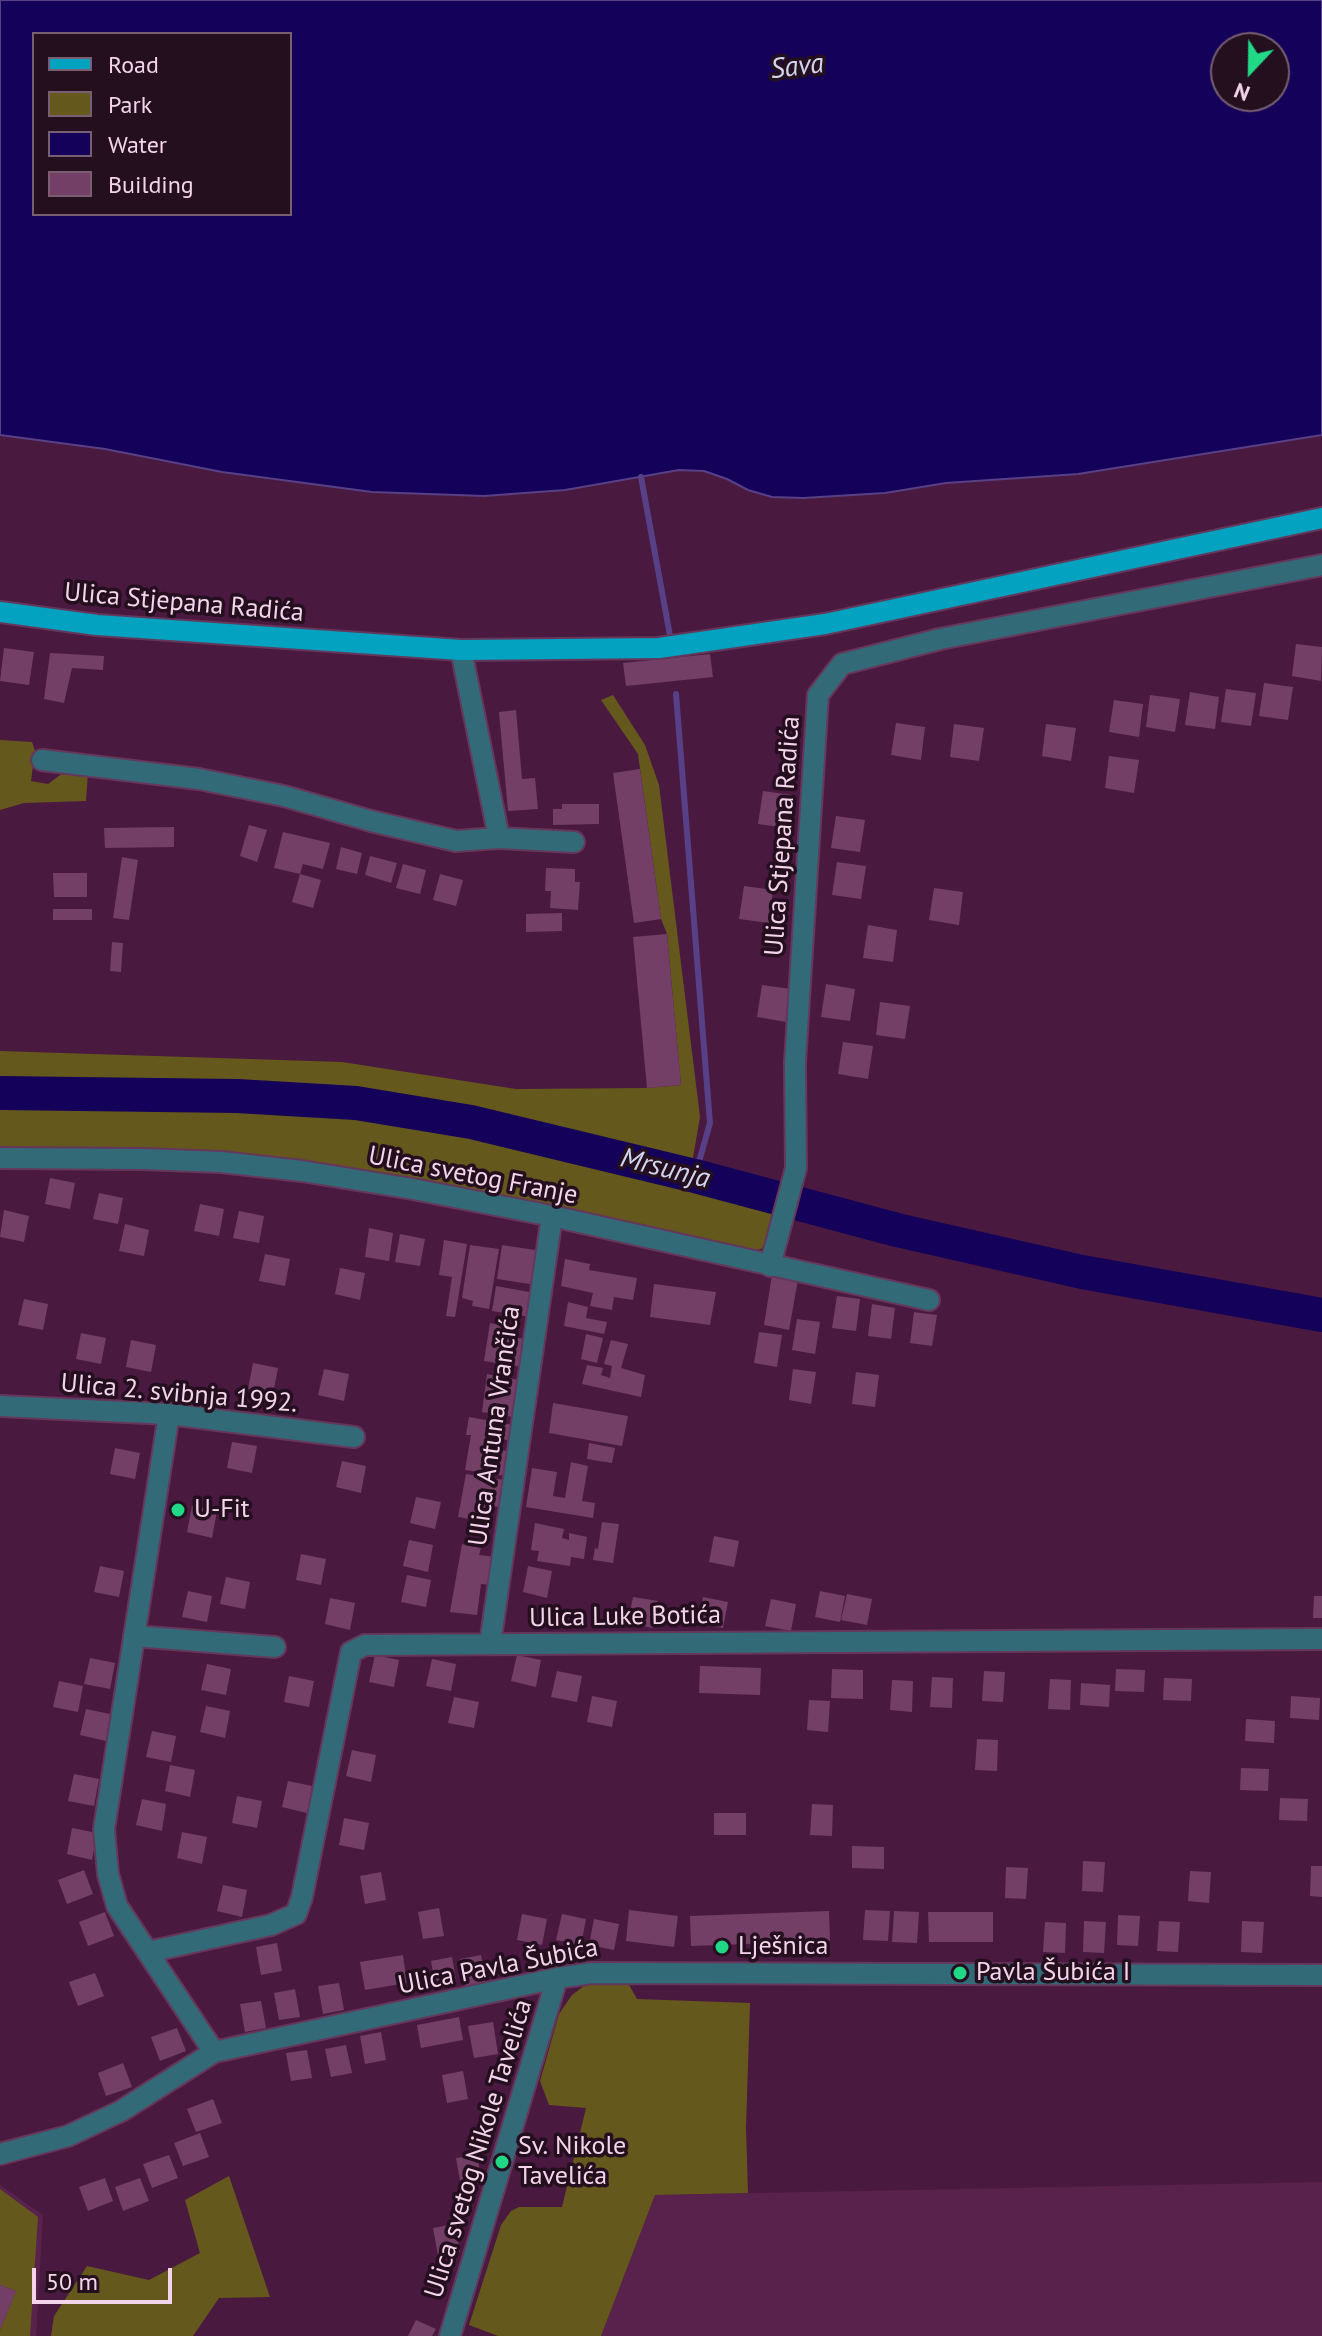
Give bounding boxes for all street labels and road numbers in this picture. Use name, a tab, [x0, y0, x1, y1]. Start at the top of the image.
street label: Ulica Stjepana Radića	[63, 577, 305, 629]
street label: Ulica Stjepana Radića	[759, 715, 807, 957]
street label: Ulica svetog Franje	[366, 1140, 580, 1212]
street label: Ulica Antuna Vrančića	[463, 1304, 527, 1548]
street label: Ulica 2. svibnja 1992.	[59, 1368, 299, 1420]
street label: Ulica Luke Botića	[529, 1600, 721, 1634]
street label: Ulica Pavla Šubića	[395, 1932, 601, 2002]
street label: Ulica svetog Nikole Tavelića	[419, 1996, 539, 2302]

